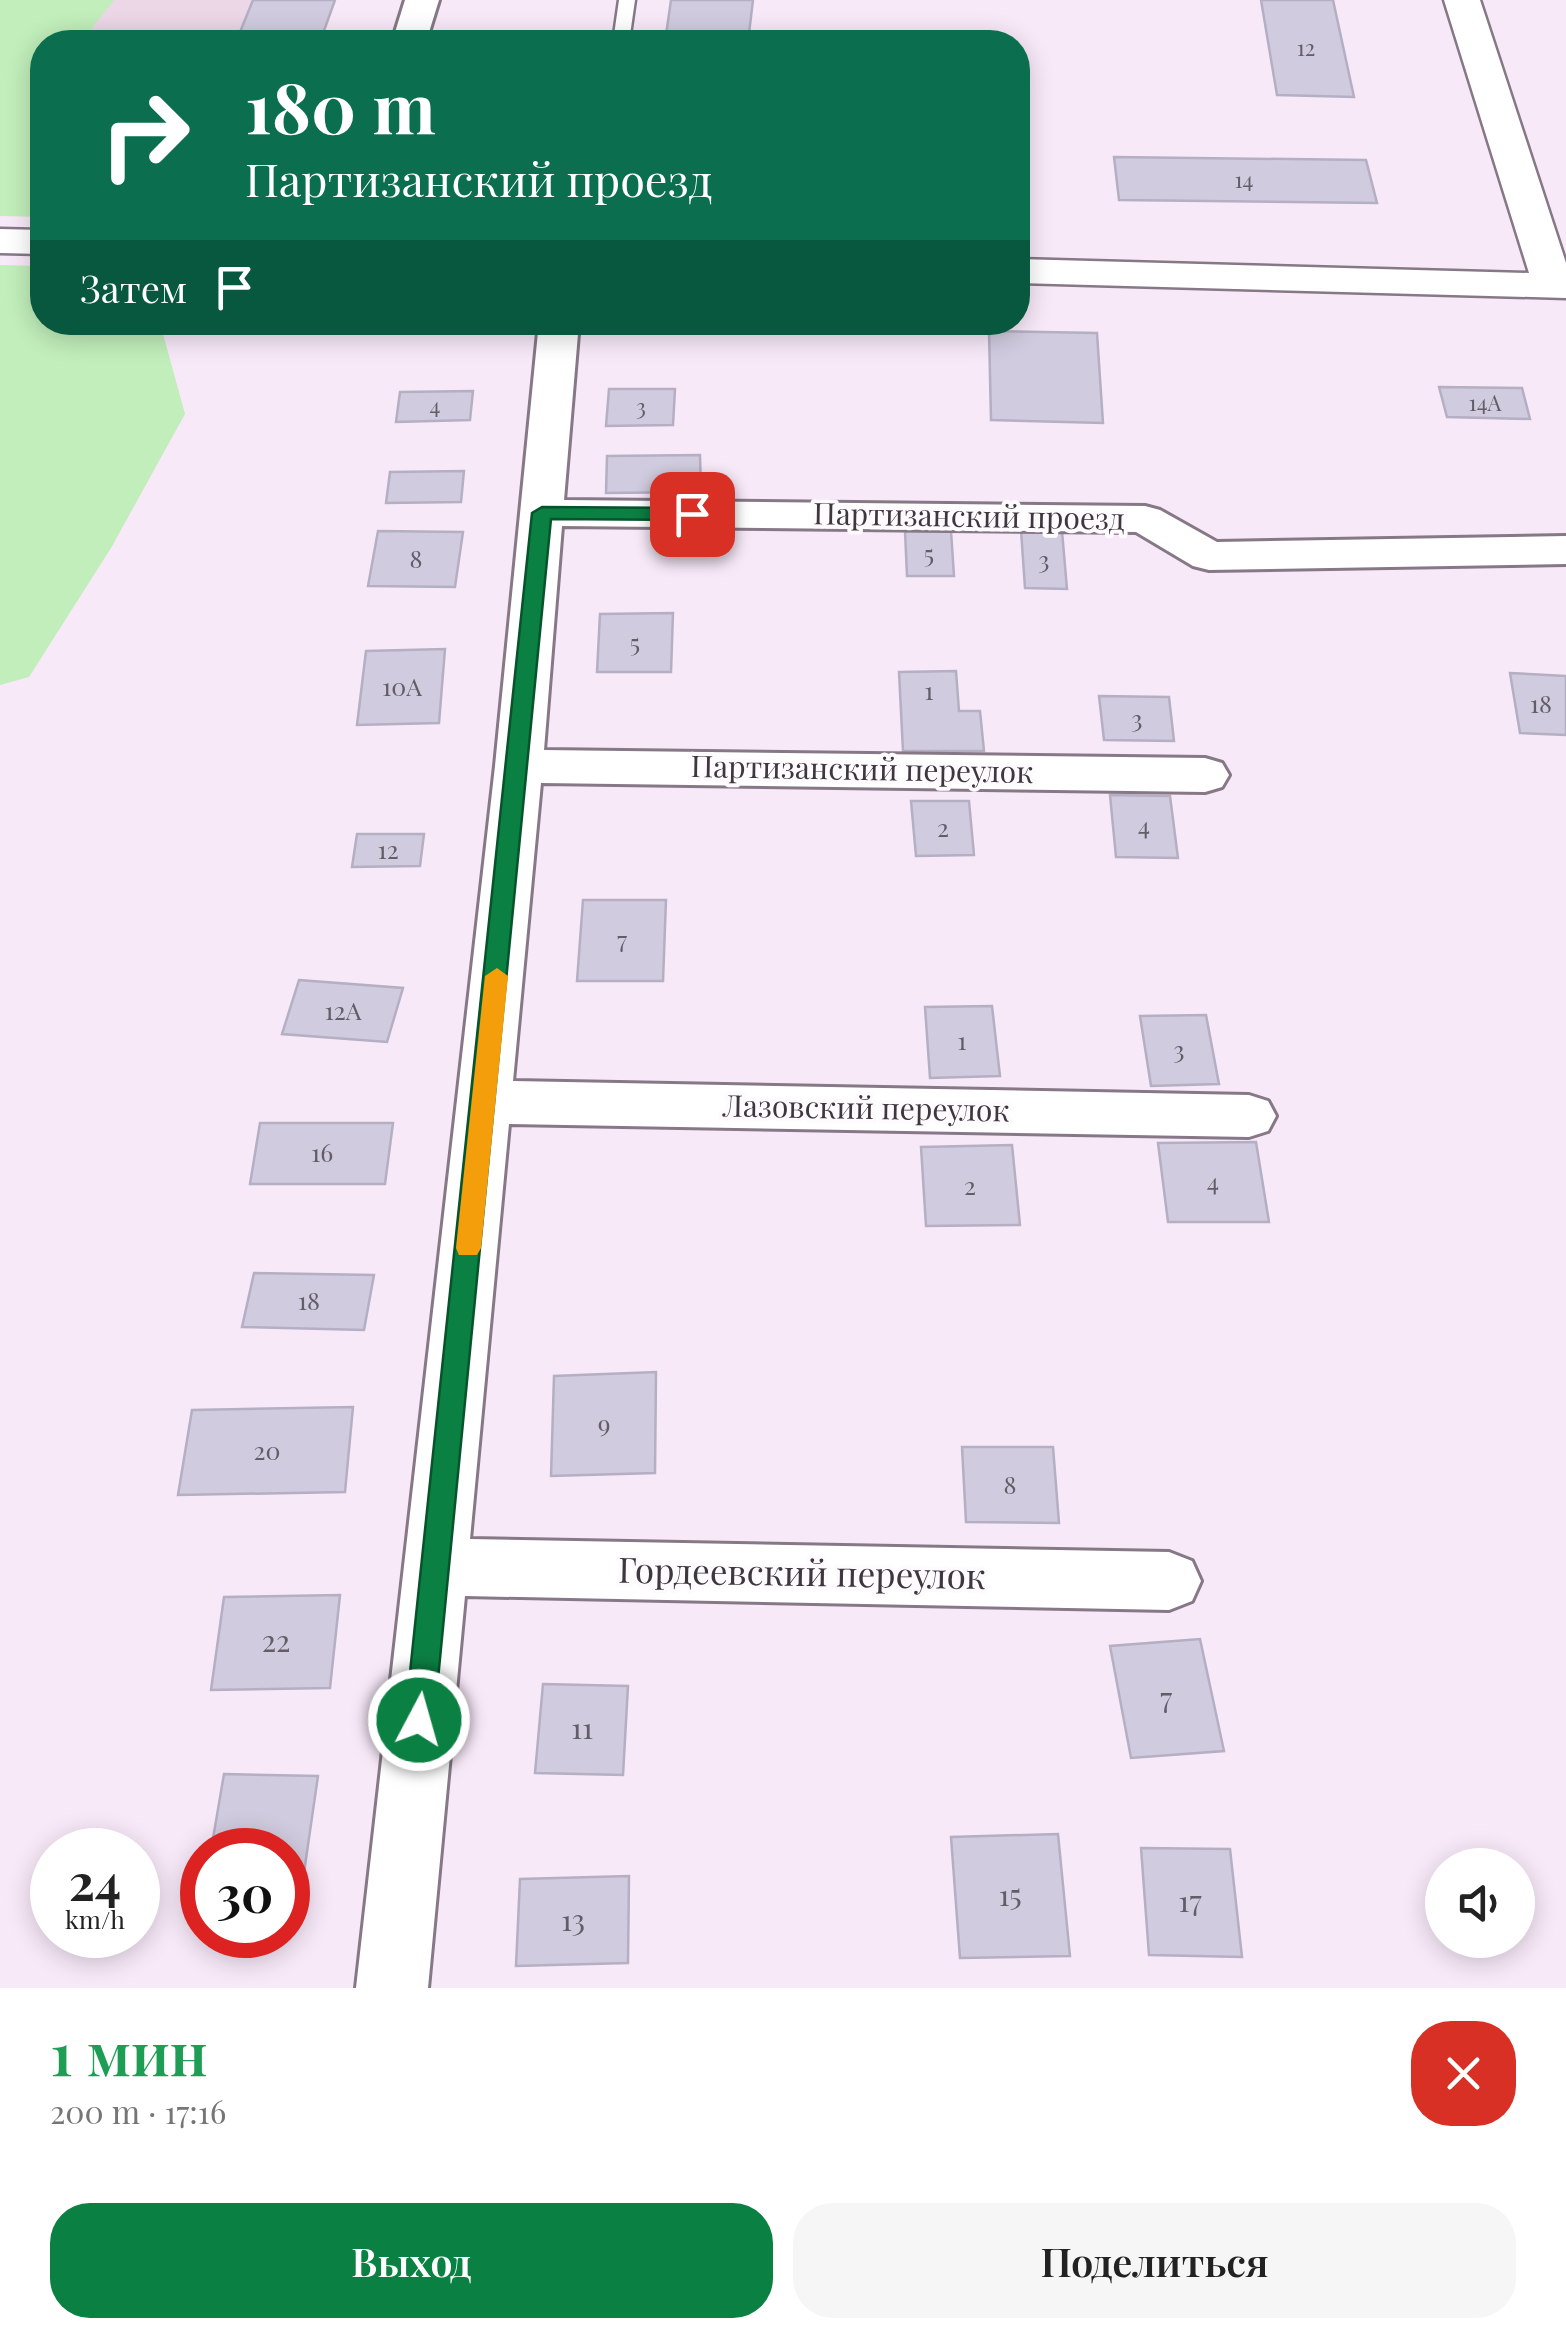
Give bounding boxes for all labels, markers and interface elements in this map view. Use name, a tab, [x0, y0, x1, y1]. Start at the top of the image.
house number: 12	[1297, 32, 1315, 62]
text: 180 m	[245, 58, 436, 152]
icon: right	[80, 70, 210, 200]
text: Партизанский проезд	[245, 148, 712, 208]
house number: 14	[1234, 164, 1254, 194]
icon: arrive	[207, 260, 262, 315]
text: Затем	[80, 262, 187, 313]
house number: 14А	[1469, 387, 1502, 417]
house number: 4	[430, 390, 441, 420]
house number: 3	[636, 391, 646, 421]
pin	[650, 472, 735, 557]
icon: arrive	[665, 487, 720, 542]
street label: Партизанский проезд	[813, 492, 1125, 538]
house number: 5	[924, 536, 934, 569]
house number: 8	[409, 541, 423, 574]
house number: 3	[1038, 542, 1050, 575]
house number: 5	[630, 625, 640, 658]
house number: 10А	[382, 669, 422, 702]
house number: 1	[924, 673, 934, 706]
house number: 18	[1530, 686, 1552, 719]
house number: 3	[1131, 701, 1143, 734]
street label: Партизанский переулок	[690, 745, 1034, 791]
house number: 4	[1138, 808, 1150, 841]
house number: 2	[937, 810, 949, 843]
house number: 12	[377, 832, 399, 865]
house number: 7	[617, 922, 627, 955]
house number: 12А	[325, 993, 362, 1026]
house number: 1	[957, 1023, 967, 1056]
house number: 3	[1173, 1032, 1185, 1065]
street label: Лазовский переулок	[721, 1084, 1010, 1130]
house number: 16	[311, 1135, 333, 1168]
house number: 4	[1207, 1164, 1219, 1197]
house number: 2	[964, 1168, 976, 1201]
house number: 18	[298, 1283, 320, 1316]
house number: 9	[598, 1406, 610, 1439]
house number: 20	[254, 1433, 280, 1466]
house number: 8	[1003, 1467, 1017, 1500]
street label: Гордеевский переулок	[618, 1545, 986, 1598]
house number: 22	[262, 1620, 290, 1660]
position arrow	[367, 1668, 471, 1772]
house number: 7	[1160, 1677, 1172, 1717]
house number: 11	[571, 1707, 593, 1747]
speed limit sign: 30	[180, 1828, 310, 1958]
text: 24	[69, 1847, 121, 1914]
map controls	[1425, 1848, 1535, 1958]
button: sound	[1425, 1848, 1535, 1958]
house number: 15	[998, 1874, 1022, 1914]
house number: 17	[1178, 1880, 1202, 1920]
house number: 13	[561, 1899, 585, 1939]
text: km/h	[65, 1902, 125, 1935]
text: 1 мин	[50, 2011, 208, 2091]
button: close	[1411, 2021, 1516, 2126]
text: 200 m · 17:16	[50, 2089, 226, 2132]
button: Выход	[50, 2203, 773, 2318]
button: Поделиться	[793, 2203, 1516, 2318]

